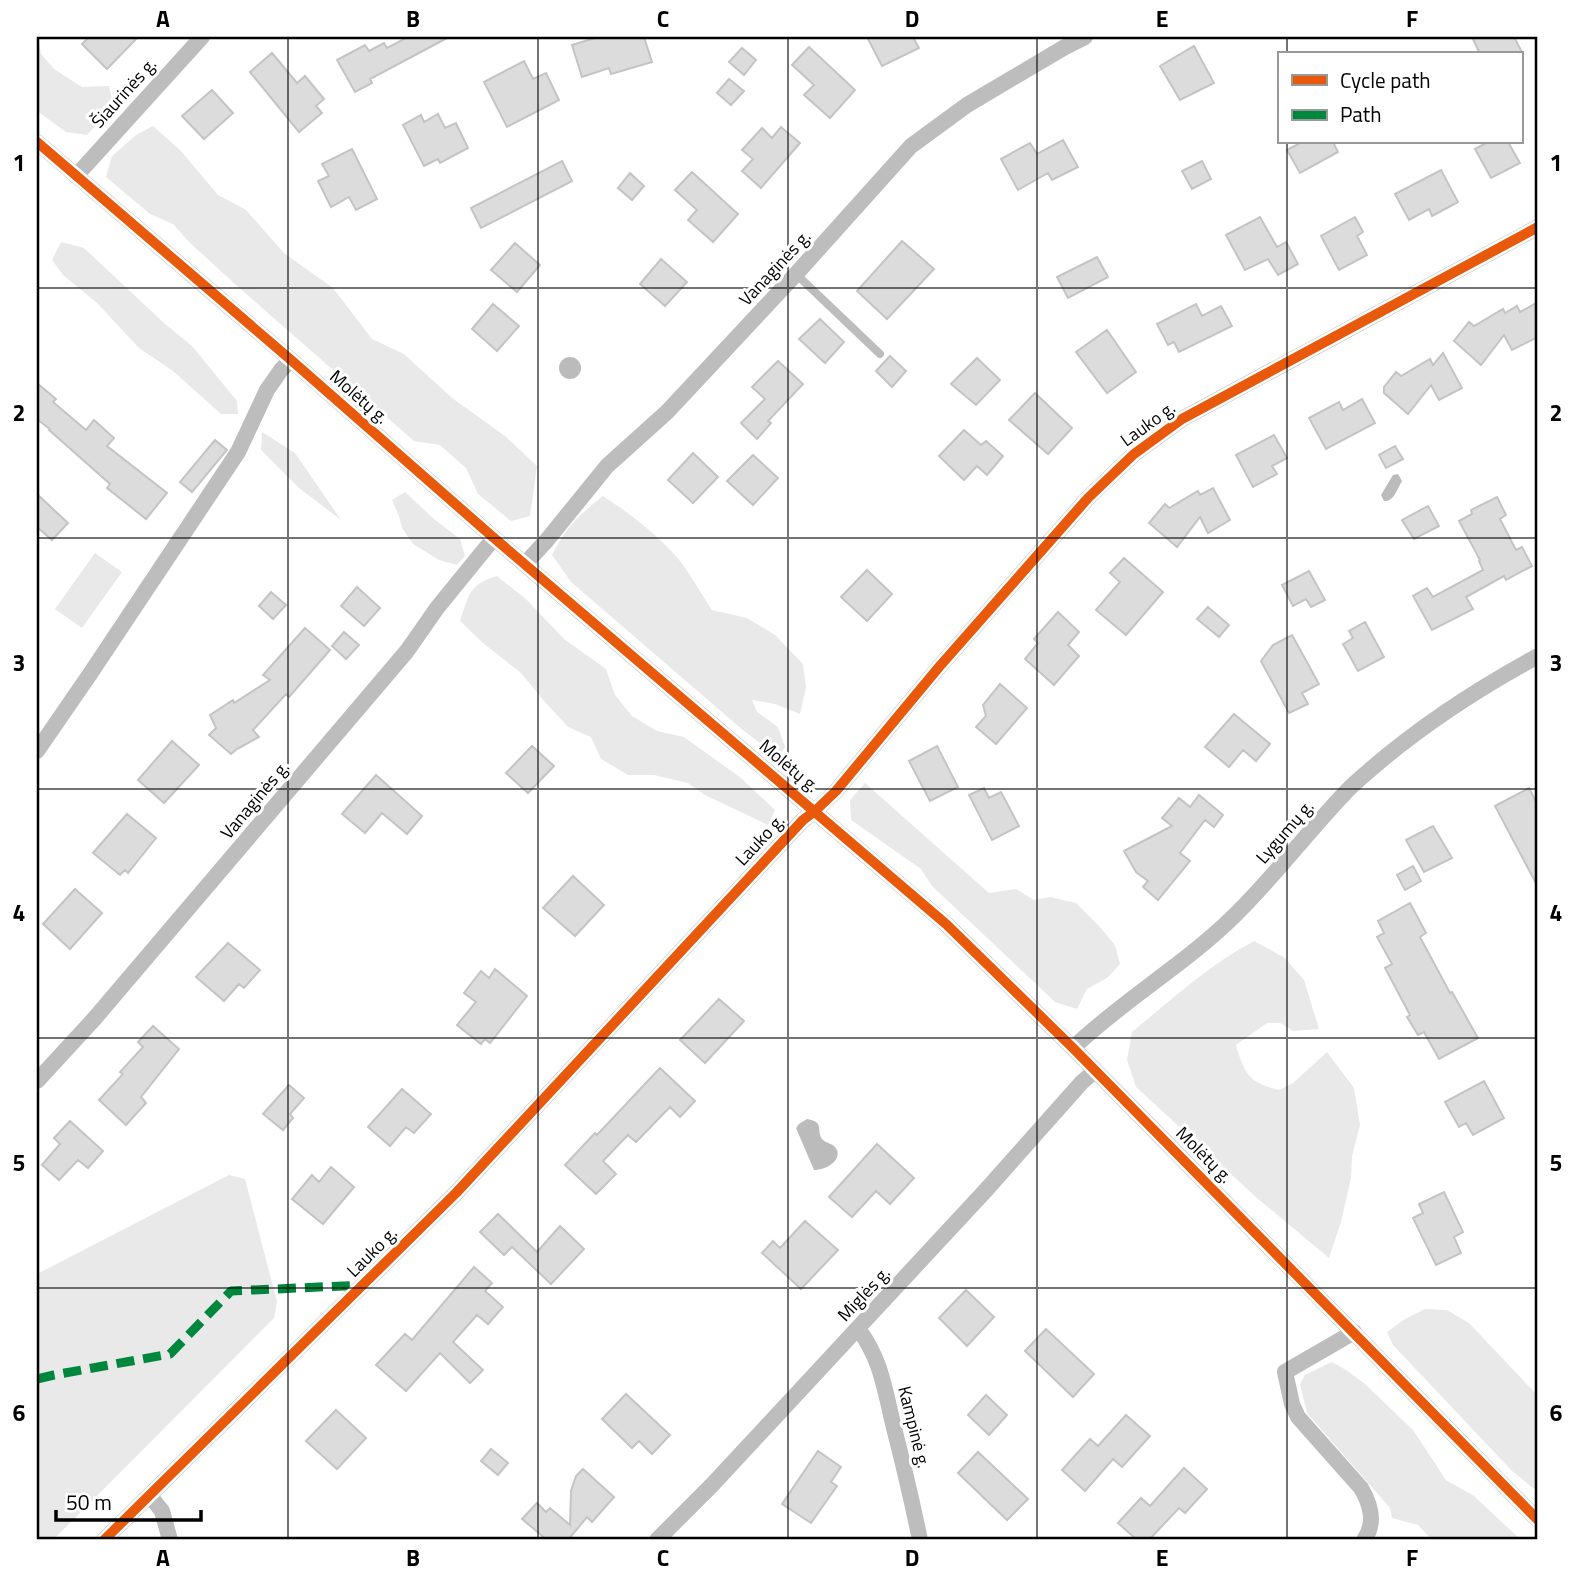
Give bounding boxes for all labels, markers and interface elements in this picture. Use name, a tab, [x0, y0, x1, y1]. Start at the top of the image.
text: A	[156, 1, 170, 36]
text: B	[406, 1, 420, 36]
text: C	[657, 1, 669, 36]
text: D	[905, 1, 919, 36]
text: E	[1156, 1, 1168, 36]
text: F	[1406, 1, 1418, 36]
street label: Šiaurinės g.	[85, 51, 163, 134]
legend	[1278, 52, 1522, 144]
text: Cycle path	[1340, 64, 1431, 96]
text: Path	[1340, 98, 1382, 130]
text: 1	[13, 145, 25, 180]
text: 1	[1550, 145, 1562, 180]
street label: Vanaginės g.	[732, 224, 817, 312]
street label: Molėtų g.	[324, 363, 395, 430]
street label: Lauko g.	[1115, 394, 1181, 453]
text: 2	[13, 395, 25, 430]
text: 2	[1550, 395, 1562, 430]
text: 3	[13, 645, 25, 680]
text: 3	[1550, 645, 1562, 680]
street label: Molėtų g.	[754, 733, 825, 799]
street label: Vanaginės g.	[214, 755, 296, 845]
street label: Lygumų g.	[1249, 794, 1320, 870]
street label: Lauko g.	[729, 808, 791, 872]
text: 4	[13, 895, 25, 930]
text: 4	[1550, 895, 1562, 930]
street label: Molėtų g.	[1170, 1120, 1239, 1189]
text: 5	[13, 1145, 25, 1180]
text: 5	[1550, 1145, 1562, 1180]
street label: Lauko g.	[340, 1220, 403, 1283]
street label: Miglės g.	[831, 1260, 896, 1327]
street label: Kampinė g.	[891, 1383, 938, 1471]
text: 6	[13, 1395, 26, 1430]
text: 6	[1550, 1395, 1563, 1430]
scale bar	[56, 1479, 201, 1523]
text: 50 m	[66, 1486, 112, 1518]
text: A	[156, 1540, 170, 1575]
text: B	[406, 1540, 420, 1575]
text: C	[657, 1540, 669, 1575]
text: D	[905, 1540, 919, 1575]
text: E	[1156, 1540, 1168, 1575]
text: F	[1406, 1540, 1418, 1575]

